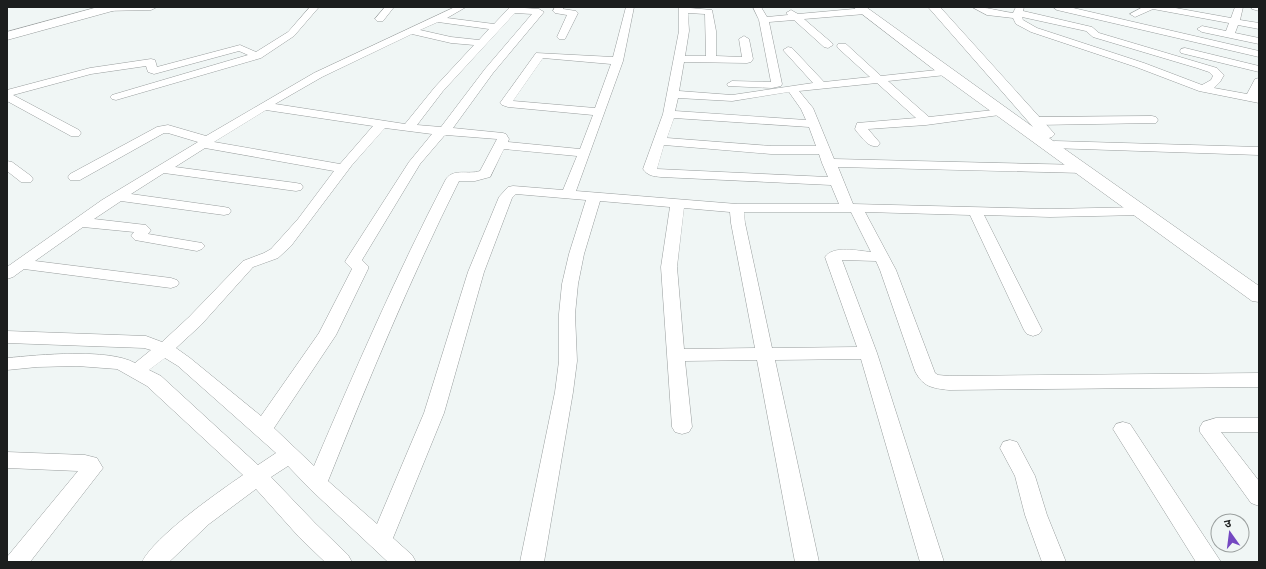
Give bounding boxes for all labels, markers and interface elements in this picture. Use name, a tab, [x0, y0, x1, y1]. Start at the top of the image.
north arrow	[1210, 513, 1250, 553]
text: उ	[1223, 516, 1233, 531]

